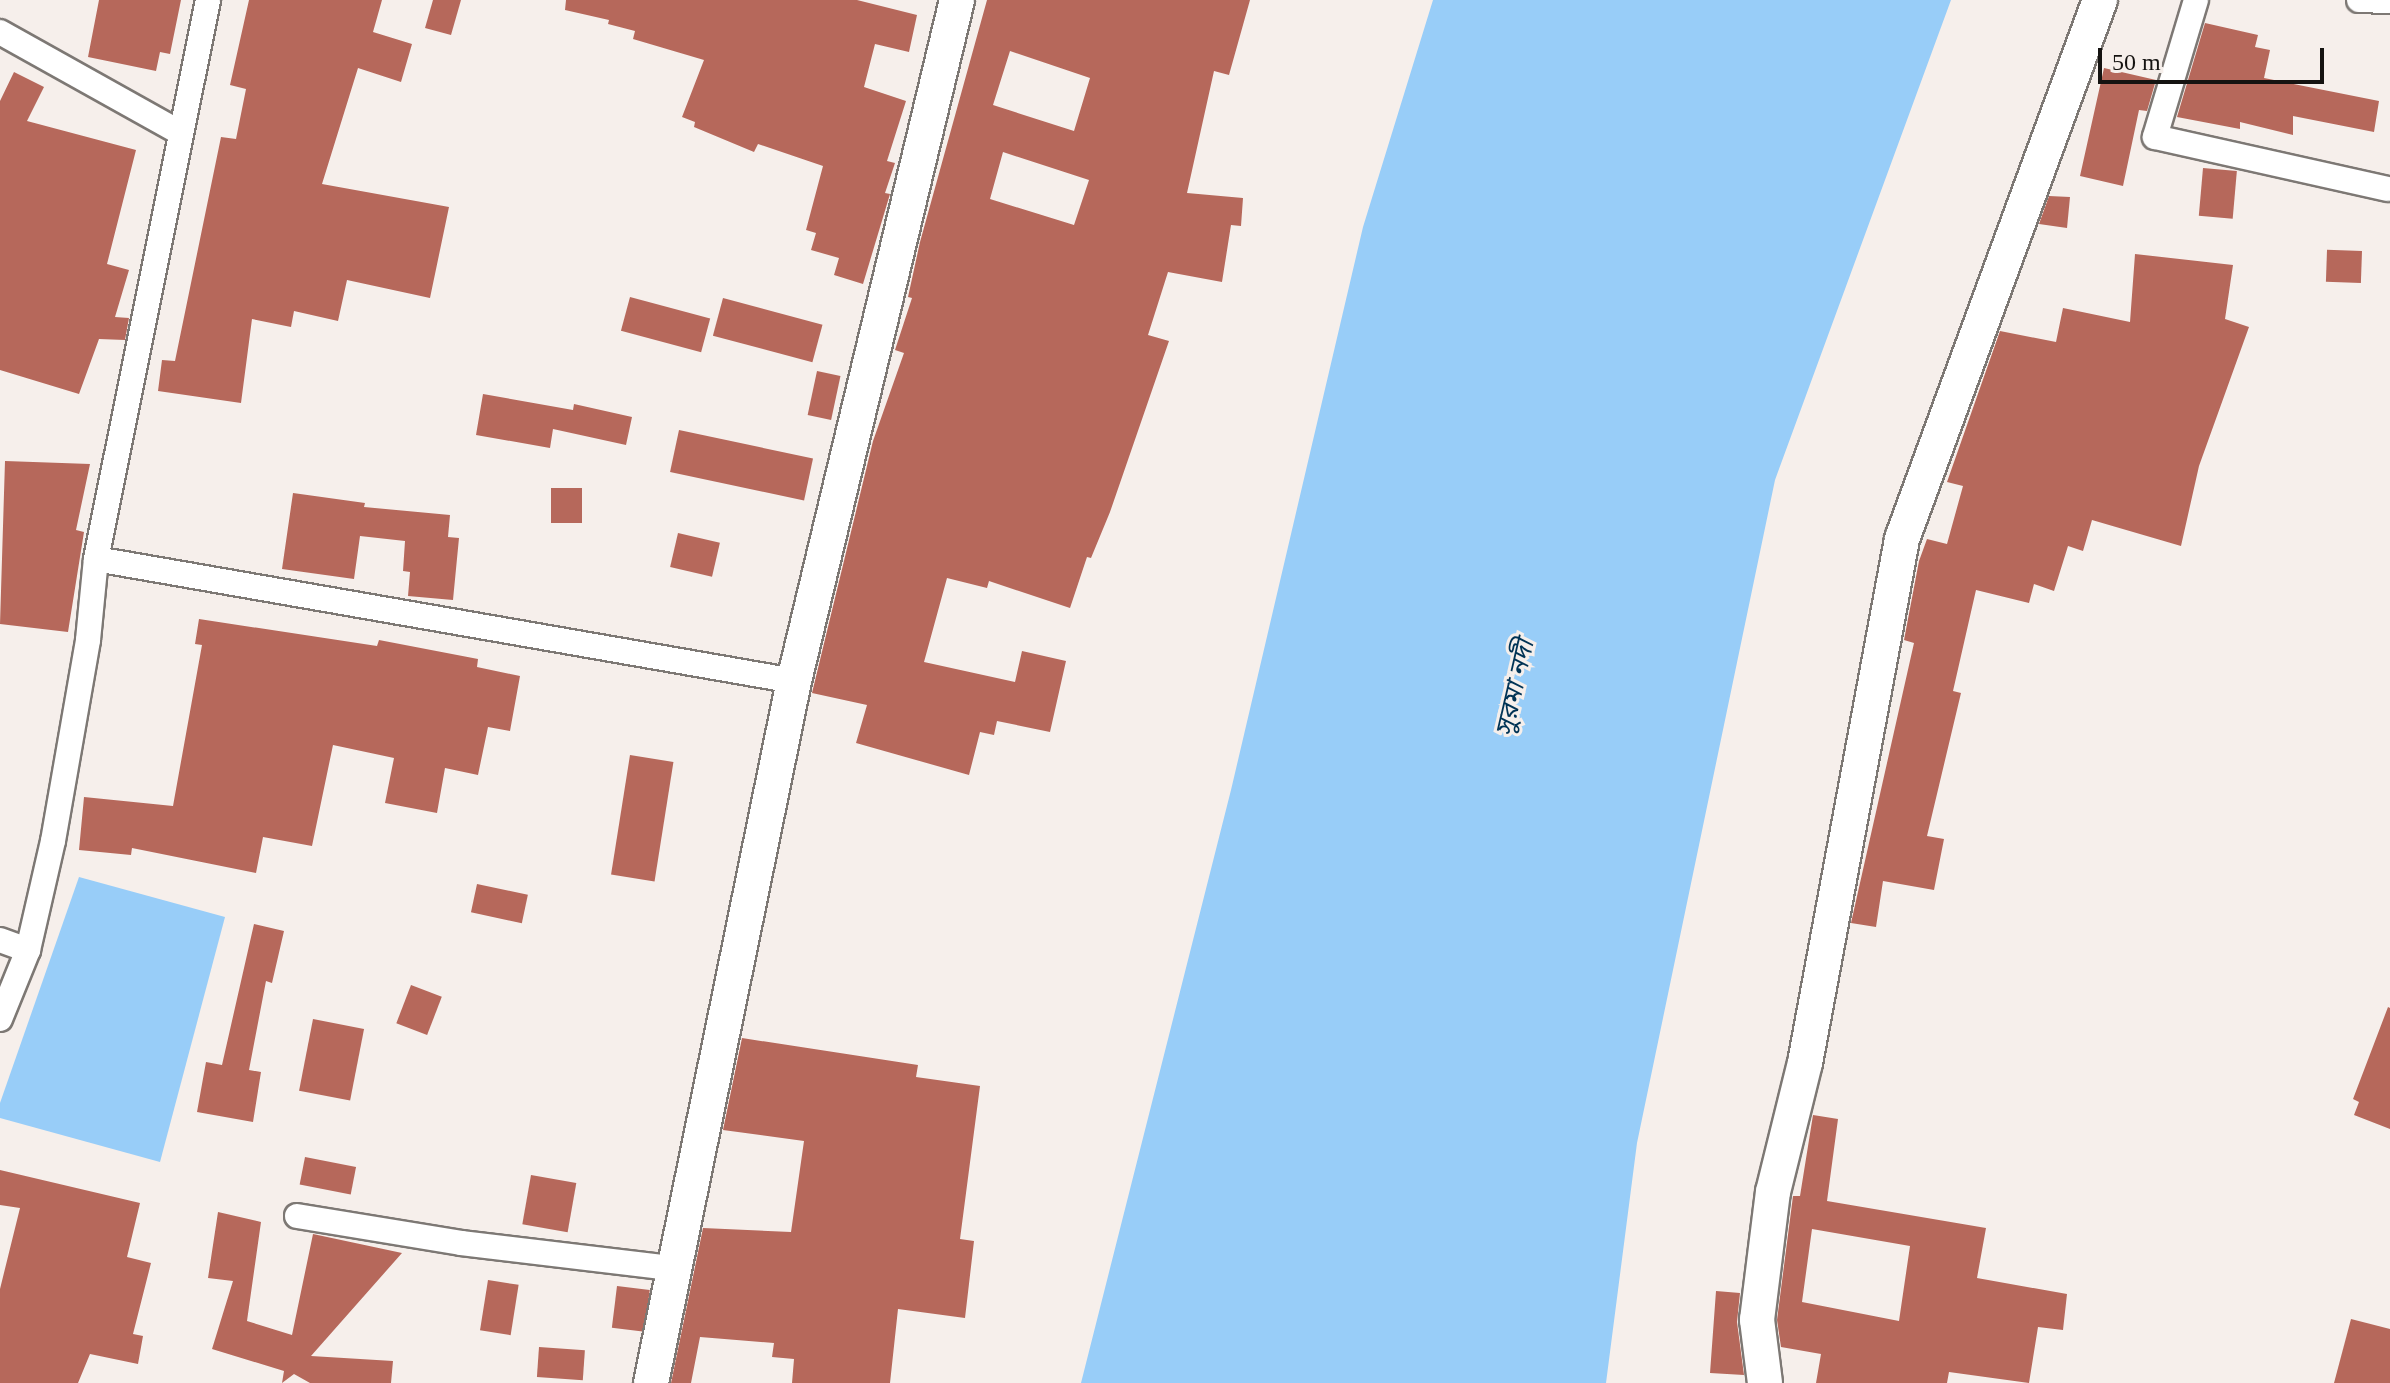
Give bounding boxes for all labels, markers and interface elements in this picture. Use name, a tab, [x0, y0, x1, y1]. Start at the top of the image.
scale bar	[2102, 32, 2328, 82]
text: 50 m	[2112, 49, 2161, 75]
water label: সুরমা নদী	[1489, 637, 1541, 739]

